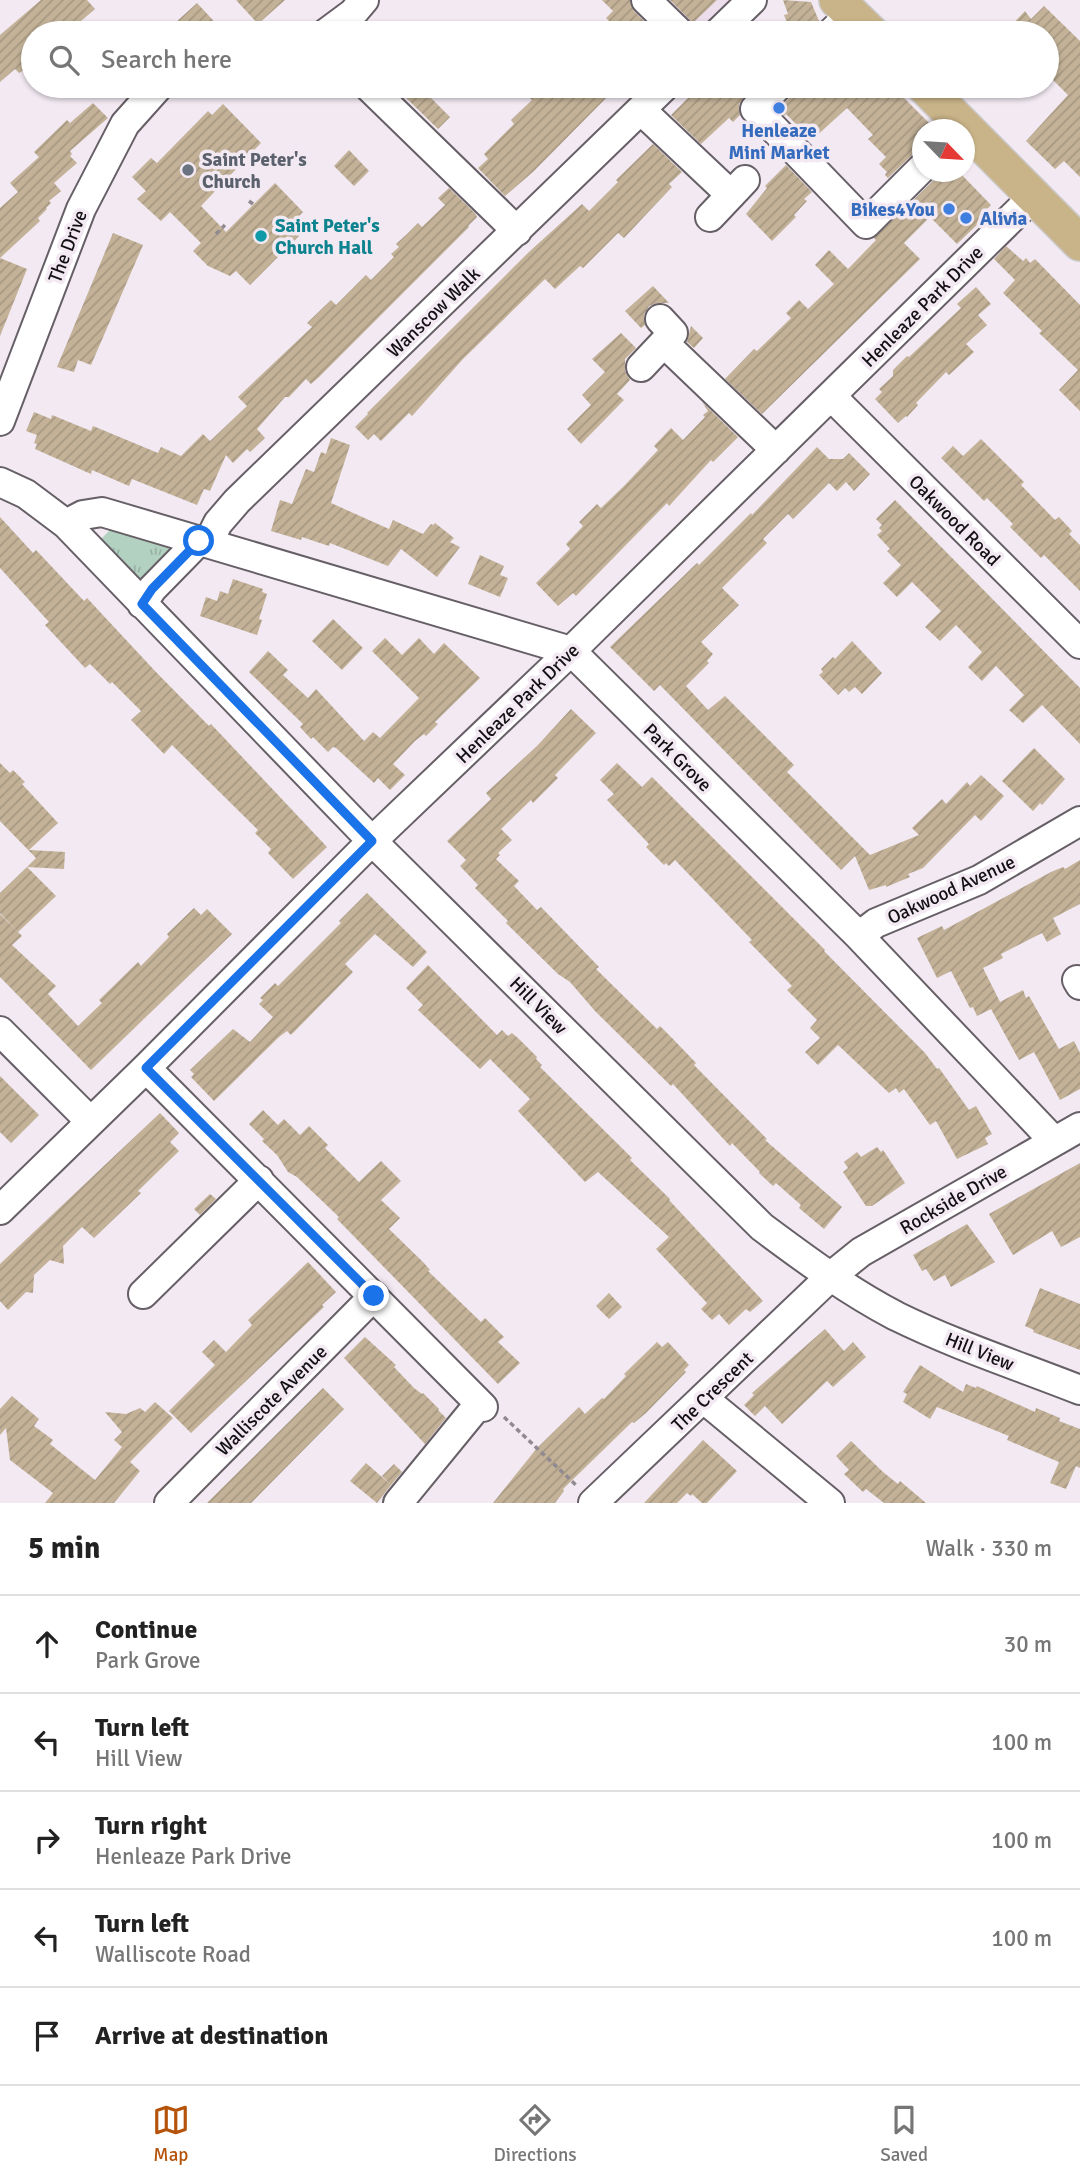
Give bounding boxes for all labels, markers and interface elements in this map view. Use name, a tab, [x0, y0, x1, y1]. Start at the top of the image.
search box	[21, 21, 1059, 98]
icon: search	[45, 41, 83, 79]
text: Search here	[101, 44, 232, 76]
marker: Henleaze Mini Market	[771, 100, 787, 116]
place label: Henleaze Mini Market	[728, 119, 830, 165]
north arrow	[912, 119, 975, 182]
place label: Saint Peter's Church	[202, 148, 307, 194]
marker: Saint Peter's Church	[180, 162, 196, 178]
place label: Bikes4You	[851, 198, 935, 222]
marker: Bikes4You	[941, 201, 957, 217]
street label: The Drive	[43, 207, 93, 286]
place label: Alivia	[980, 207, 1028, 231]
marker: Alivia	[958, 210, 974, 226]
place label: Saint Peter's Church Hall	[275, 214, 380, 260]
marker: Saint Peter's Church Hall	[253, 228, 269, 244]
street label: Henleaze Park Drive	[857, 241, 989, 373]
street label: Wanscow Walk	[382, 262, 486, 363]
street label: Oakwood Road	[904, 470, 1005, 571]
route start	[183, 525, 214, 556]
street label: Henleaze Park Drive	[451, 639, 584, 769]
street label: Park Grove	[638, 718, 717, 797]
street label: Oakwood Avenue	[884, 850, 1019, 930]
street label: Hill View	[504, 972, 572, 1040]
street label: Rockside Drive	[896, 1160, 1011, 1240]
route end	[358, 1280, 389, 1311]
street label: Hill View	[942, 1327, 1018, 1377]
street label: Walliscote Avenue	[211, 1340, 332, 1461]
street label: The Crescent	[667, 1346, 759, 1437]
text: 5 min	[28, 1530, 100, 1567]
text: Walk · 330 m	[926, 1534, 1052, 1563]
text: Continue	[95, 1614, 197, 1646]
icon: ahead	[28, 1625, 66, 1663]
text: 30 m	[1004, 1630, 1052, 1659]
text: Park Grove	[95, 1646, 200, 1675]
text: Turn left	[95, 1712, 189, 1744]
icon: left	[28, 1723, 66, 1761]
text: 100 m	[991, 1728, 1052, 1757]
text: Hill View	[95, 1744, 182, 1773]
text: Turn right	[95, 1810, 207, 1842]
icon: right	[28, 1821, 66, 1859]
text: 100 m	[991, 1826, 1052, 1855]
text: Henleaze Park Drive	[95, 1842, 291, 1871]
text: Turn left	[95, 1908, 189, 1940]
icon: left	[28, 1919, 66, 1957]
text: 100 m	[991, 1924, 1052, 1953]
text: Walliscote Road	[95, 1940, 251, 1969]
icon: arrive	[28, 2017, 66, 2055]
text: Arrive at destination	[95, 2020, 328, 2052]
tab: Map	[152, 2101, 190, 2167]
tab: Directions	[494, 2101, 577, 2167]
tab: Saved	[880, 2101, 928, 2167]

